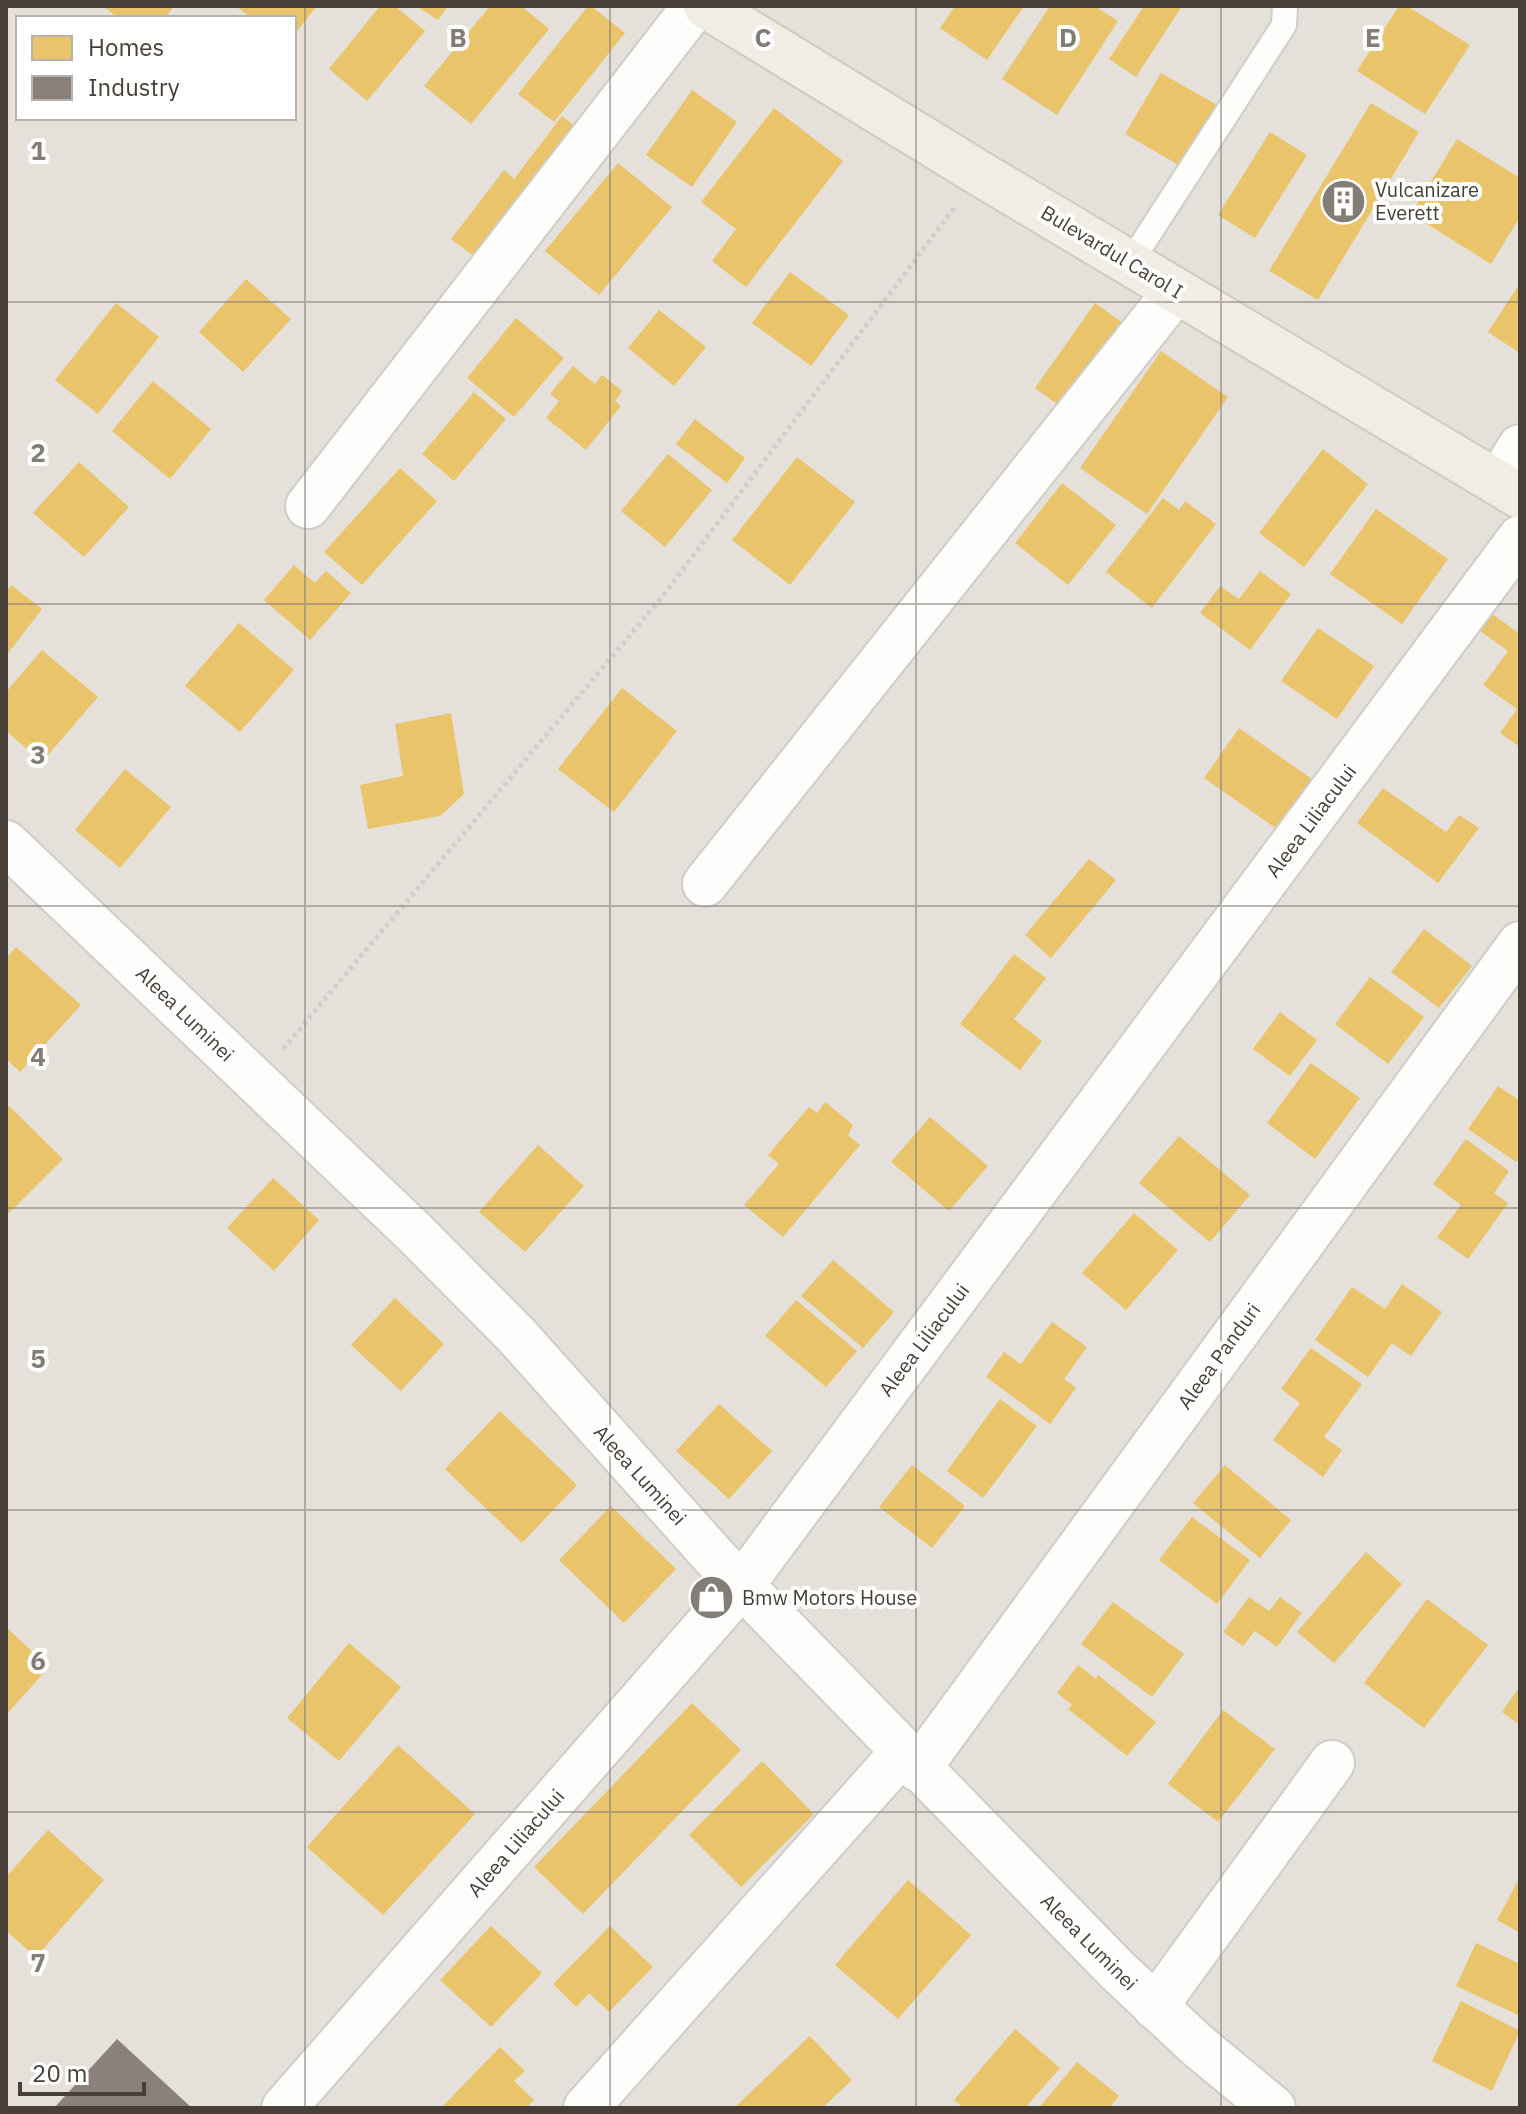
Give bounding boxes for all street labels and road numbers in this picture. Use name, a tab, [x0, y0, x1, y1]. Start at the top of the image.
street label: Bulevardul Carol I	[1036, 199, 1188, 305]
street label: Aleea Liliacului	[1259, 759, 1362, 883]
street label: Aleea Luminei	[130, 960, 240, 1067]
street label: Aleea Liliacului	[872, 1278, 975, 1402]
street label: Aleea Panduri	[1171, 1297, 1266, 1414]
street label: Aleea Luminei	[588, 1419, 693, 1531]
street label: Aleea Liliacului	[461, 1783, 570, 1902]
street label: Aleea Luminei	[1035, 1887, 1144, 1996]

